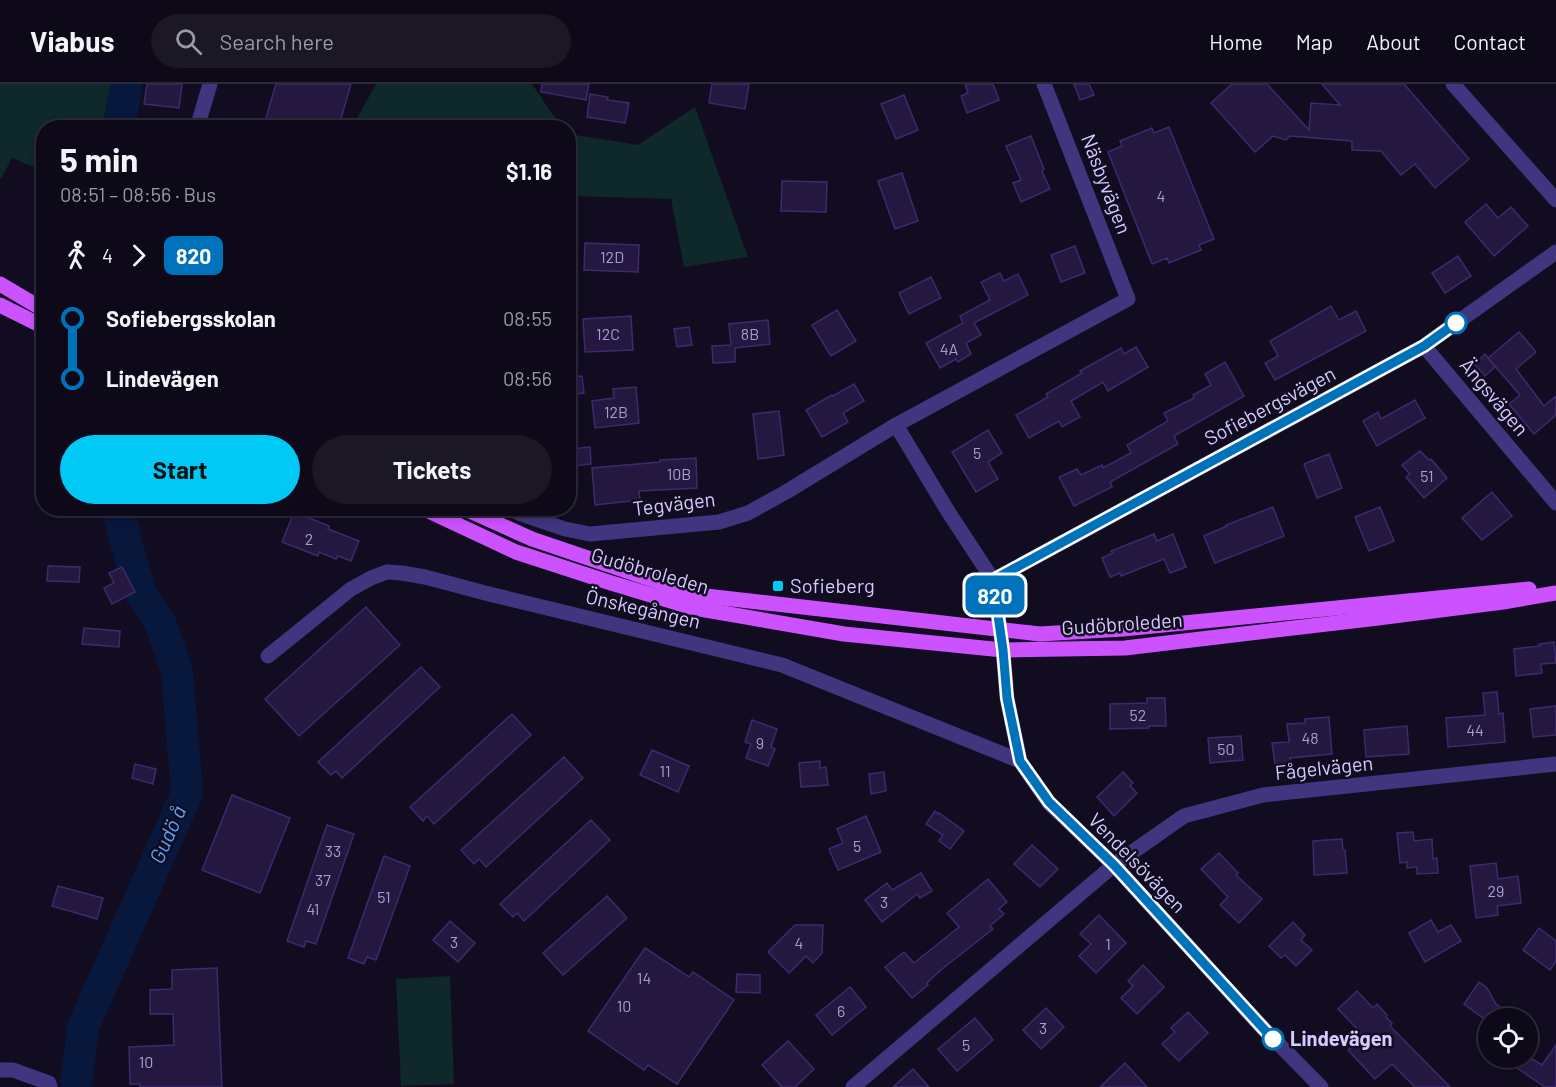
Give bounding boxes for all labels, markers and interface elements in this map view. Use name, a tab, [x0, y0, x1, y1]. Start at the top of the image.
search box	[151, 14, 571, 68]
text: Viabus	[30, 24, 115, 58]
icon: search	[172, 25, 205, 58]
text: Search here	[220, 28, 334, 54]
text: Home	[1209, 29, 1263, 54]
text: Map	[1296, 29, 1333, 54]
text: About	[1366, 29, 1421, 54]
text: Contact	[1454, 29, 1526, 54]
street label: Näsbyvägen	[1077, 130, 1137, 237]
text: 5 min	[60, 139, 138, 179]
text: $1.16	[506, 158, 552, 184]
text: 08:51 – 08:56 · Bus	[60, 182, 216, 206]
house number: 4	[1157, 186, 1165, 205]
icon: walk	[60, 239, 93, 272]
icon: forward	[122, 239, 155, 272]
text: 4	[102, 243, 113, 267]
text: 820	[176, 243, 211, 268]
house number: 12D	[600, 247, 624, 266]
text: Sofiebergsskolan	[106, 305, 276, 331]
text: 08:55	[503, 306, 552, 330]
unlabelled marker	[1445, 312, 1467, 334]
house number: 12C	[596, 324, 620, 343]
house number: 8B	[741, 324, 759, 343]
house number: 4A	[940, 339, 959, 358]
street label: Ängsvägen	[1455, 353, 1534, 440]
street label: Sofiebergsvägen	[1200, 360, 1339, 450]
text: Lindevägen	[106, 365, 219, 391]
text: 08:56	[503, 366, 552, 390]
house number: 12B	[604, 402, 628, 421]
button: Start	[60, 435, 300, 504]
button: Tickets	[312, 435, 552, 504]
house number: 5	[973, 443, 981, 462]
house number: 10B	[667, 464, 691, 483]
house number: 51	[1420, 466, 1434, 485]
street label: Tegvägen	[631, 486, 717, 520]
house number: 2	[305, 529, 313, 548]
street label: Gudöbroleden	[589, 542, 712, 598]
place label: Sofieberg	[790, 573, 875, 597]
line badge: 820	[960, 576, 1030, 614]
marker: Sofieberg	[771, 579, 785, 593]
street label: Önskegången	[584, 583, 703, 633]
text: 820	[977, 583, 1013, 608]
street label: Gudöbroleden	[1061, 607, 1183, 639]
house number: 52	[1130, 705, 1146, 724]
house number: 44	[1466, 720, 1484, 739]
house number: 48	[1301, 728, 1319, 747]
house number: 9	[756, 733, 764, 752]
house number: 50	[1217, 739, 1235, 758]
street label: Fågelvägen	[1274, 750, 1374, 784]
house number: 11	[659, 761, 671, 780]
water label: Gudö å	[143, 801, 190, 867]
street label: Vendelsövägen	[1084, 807, 1191, 917]
house number: 5	[853, 836, 861, 855]
house number: 33	[325, 841, 341, 860]
house number: 37	[315, 870, 331, 889]
house number: 29	[1488, 881, 1504, 900]
house number: 51	[377, 887, 391, 906]
house number: 3	[880, 892, 888, 911]
house number: 41	[307, 899, 319, 918]
house number: 3	[450, 932, 458, 951]
house number: 4	[795, 933, 803, 952]
house number: 1	[1105, 934, 1111, 953]
house number: 14	[637, 968, 651, 987]
house number: 10	[617, 996, 631, 1015]
house number: 6	[837, 1001, 845, 1020]
map controls	[1478, 1008, 1538, 1068]
button: locate	[1478, 1008, 1538, 1068]
house number: 3	[1039, 1018, 1047, 1037]
place label: Lindevägen	[1290, 1026, 1393, 1050]
marker: Lindevägen	[1262, 1028, 1284, 1050]
house number: 5	[962, 1035, 970, 1054]
house number: 10	[139, 1052, 153, 1071]

